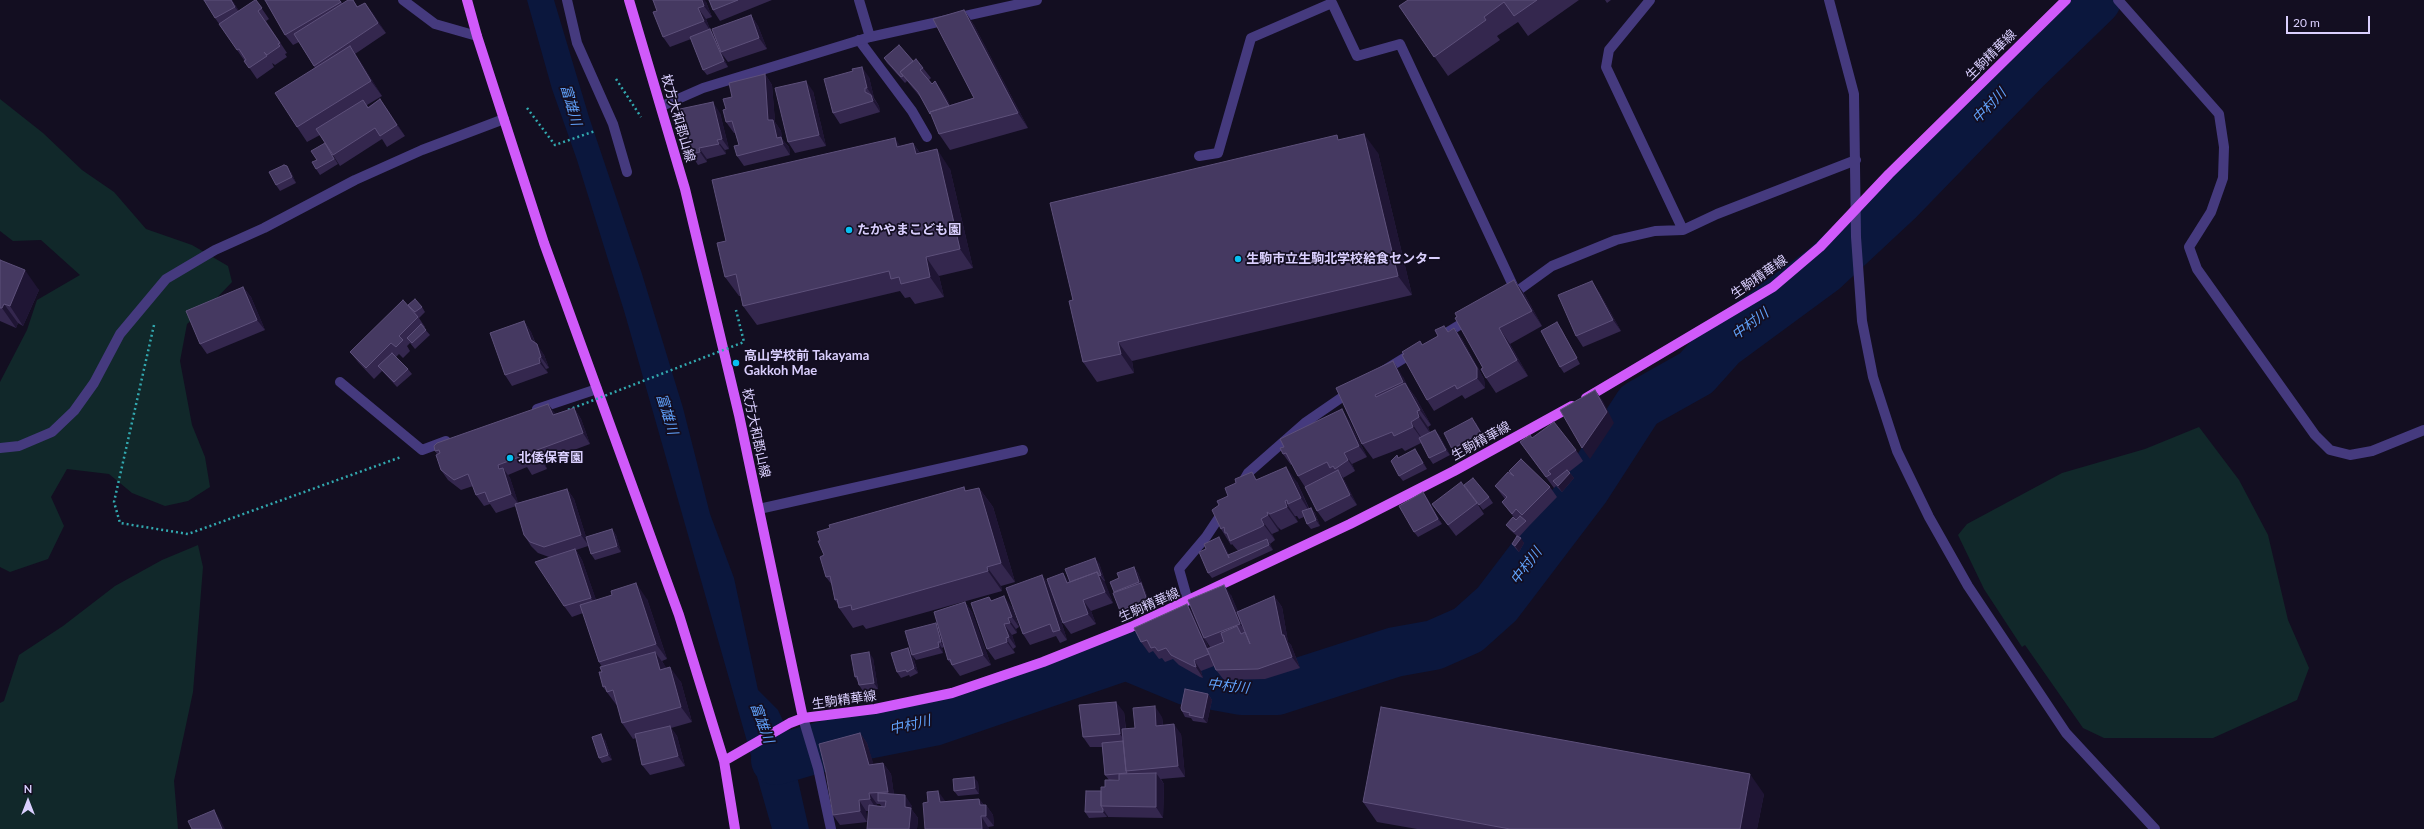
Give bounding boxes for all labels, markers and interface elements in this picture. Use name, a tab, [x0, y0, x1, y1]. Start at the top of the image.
scale bar	[2288, 8, 2372, 34]
text: 20 m	[2293, 15, 2320, 30]
street label: 生駒精華線	[1963, 27, 2019, 83]
street label: 枚方大和郡山線	[658, 72, 698, 164]
water label: 富雄川	[557, 82, 585, 128]
water label: 中村川	[1968, 85, 2010, 127]
place label: たかやまこども園	[857, 222, 961, 238]
marker: たかやまこども園	[844, 225, 854, 235]
place label: 生駒市立生駒北学校給食センター	[1246, 251, 1441, 267]
street label: 生駒精華線	[1728, 252, 1790, 302]
marker: 生駒市立生駒北学校給食センター	[1233, 254, 1243, 264]
water label: 中村川	[1728, 305, 1772, 343]
place label: 高山学校前 Takayama Gakkoh Mae	[744, 348, 869, 379]
marker: 高山学校前 Takayama Gakkoh Mae	[731, 358, 741, 368]
street label: 枚方大和郡山線	[739, 387, 773, 479]
water label: 富雄川	[653, 391, 681, 437]
street label: 生駒精華線	[1449, 418, 1513, 464]
place label: 北倭保育園	[518, 450, 583, 466]
marker: 北倭保育園	[505, 453, 515, 463]
water label: 中村川	[1507, 544, 1545, 588]
street label: 生駒精華線	[1116, 585, 1182, 625]
water label: 中村川	[1206, 675, 1250, 697]
street label: 生駒精華線	[811, 688, 877, 712]
water label: 富雄川	[747, 700, 777, 746]
water label: 中村川	[888, 712, 932, 738]
north arrow	[8, 781, 48, 821]
text: N	[24, 782, 32, 795]

